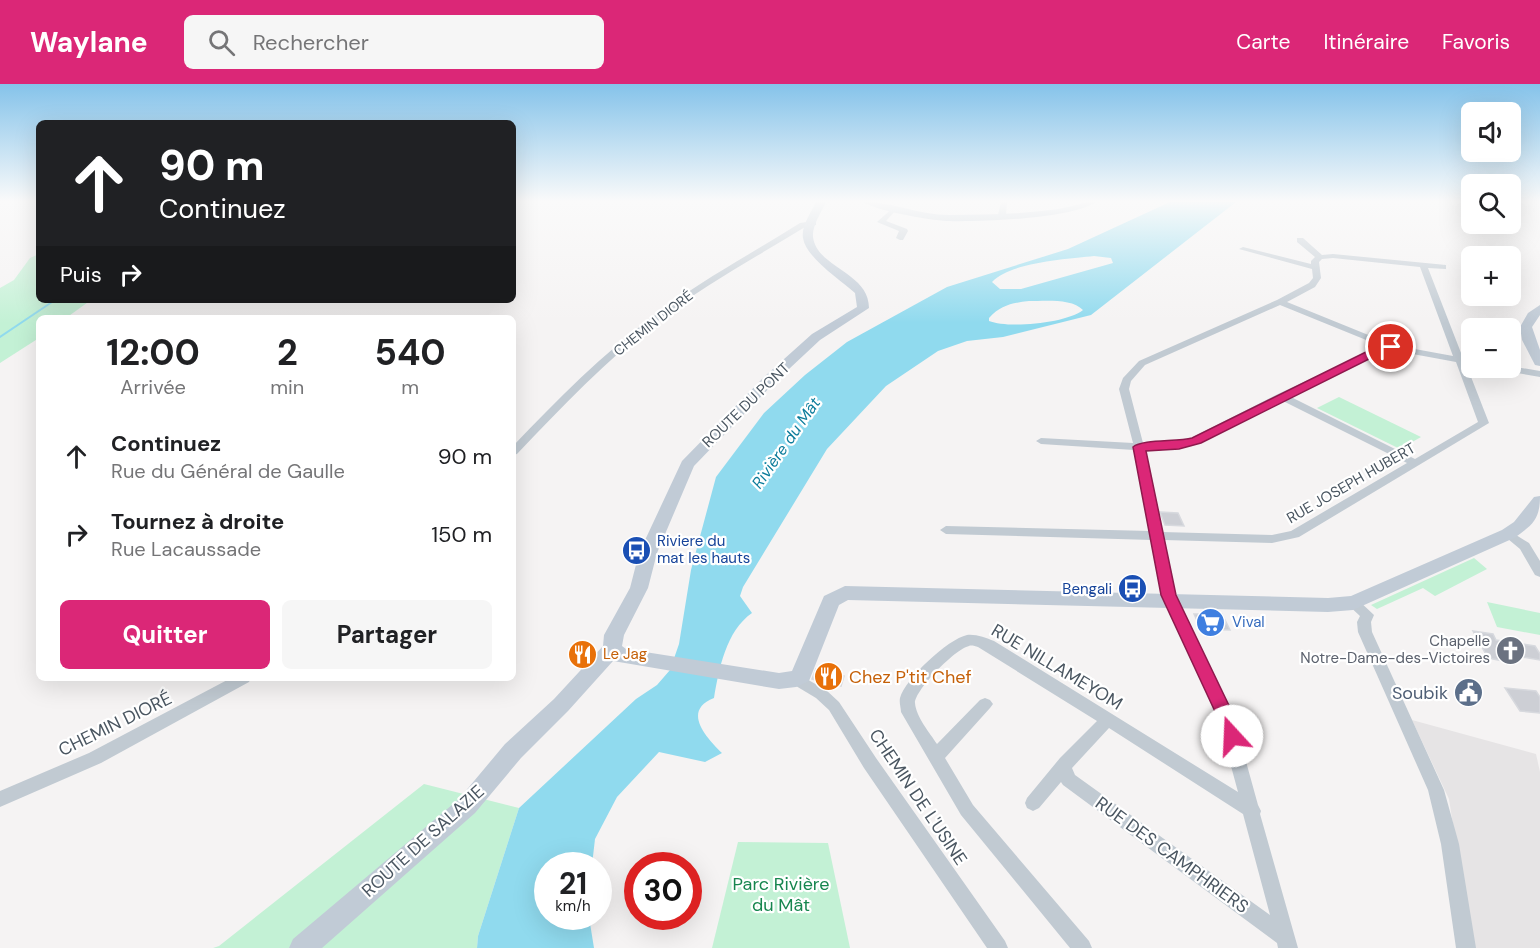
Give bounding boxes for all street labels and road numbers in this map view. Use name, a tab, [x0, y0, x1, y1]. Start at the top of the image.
street label: CHEMIN DIORÉ	[610, 286, 696, 360]
street label: ROUTE DU PONT	[698, 358, 794, 452]
street label: RUE JOSEPH HUBERT	[1283, 438, 1419, 528]
street label: RUE NILLAMEYOM	[987, 618, 1127, 716]
street label: CHEMIN DIORÉ	[54, 686, 176, 762]
street label: CHEMIN DE L'USINE	[863, 724, 973, 870]
street label: ROUTE DE SALAZIE	[357, 780, 489, 902]
street label: RUE DES CAMPHRIERS	[1091, 791, 1253, 919]

